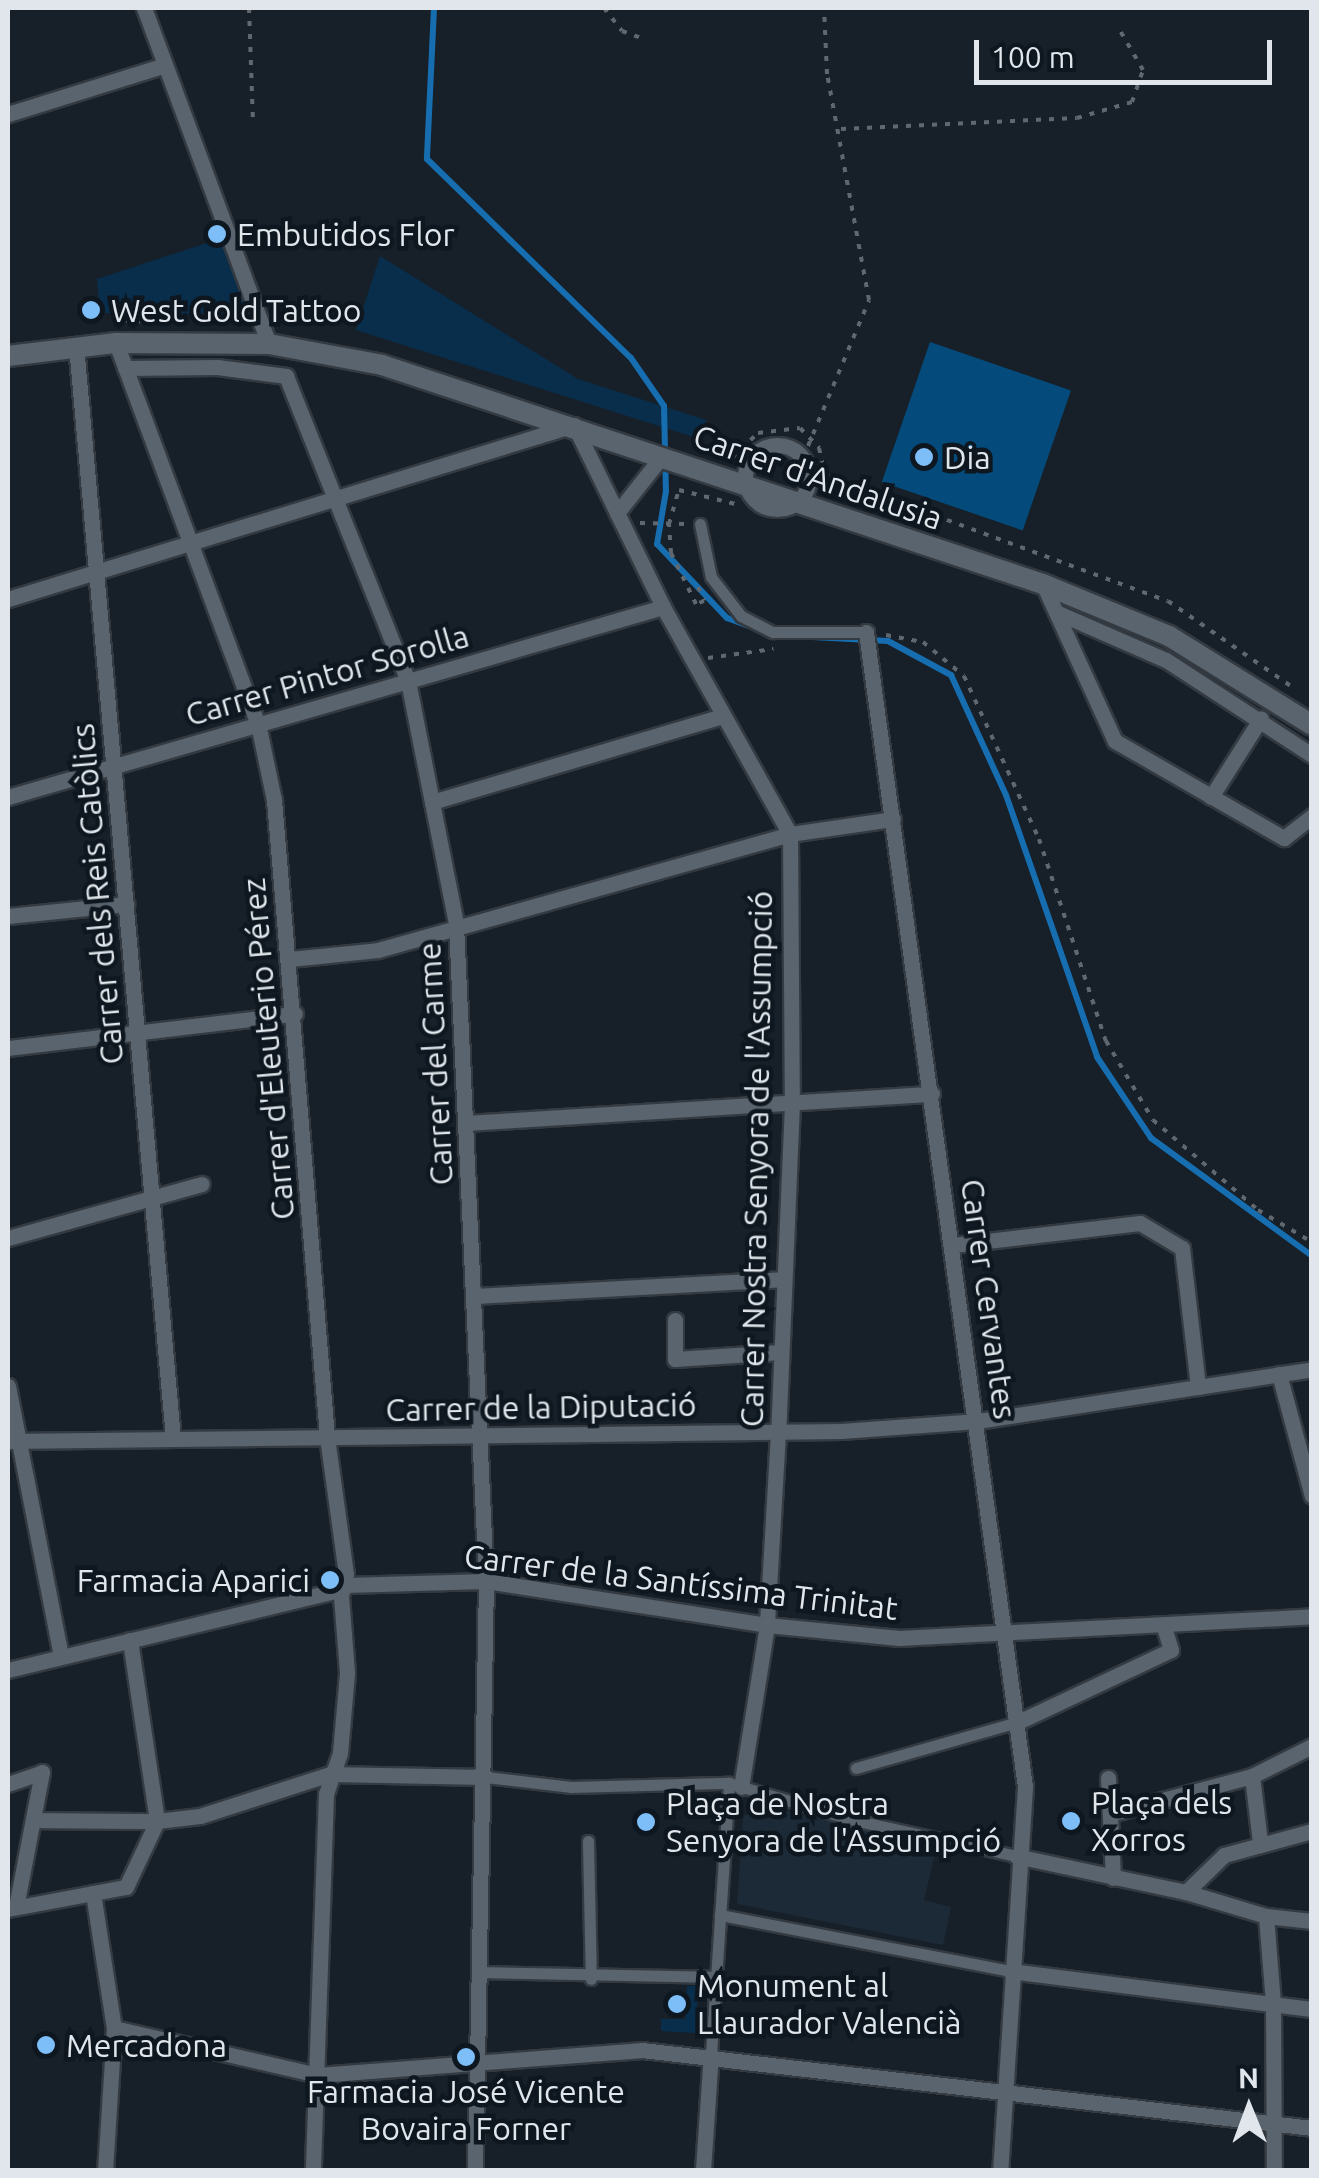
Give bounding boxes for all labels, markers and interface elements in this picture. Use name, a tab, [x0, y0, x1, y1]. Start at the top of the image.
scale bar	[979, 20, 1276, 82]
text: 100 m	[991, 40, 1075, 74]
place label: Embutidos Flor	[237, 215, 455, 253]
marker: Embutidos Flor	[206, 223, 228, 245]
place label: West Gold Tattoo	[111, 291, 361, 329]
marker: West Gold Tattoo	[80, 299, 102, 321]
street label: Carrer d'Andalusia	[688, 416, 948, 538]
place label: Dia	[944, 438, 991, 476]
marker: Dia	[913, 446, 935, 468]
street label: Carrer Pintor Sorolla	[181, 616, 473, 734]
street label: Carrer dels Reis Catòlics	[63, 722, 131, 1066]
street label: Carrer d'Eleuterio Pérez	[234, 877, 302, 1221]
street label: Carrer Nostra Senyora de l'Assumpció	[732, 890, 780, 1428]
street label: Carrer del Carme	[409, 942, 461, 1186]
street label: Carrer Cervantes	[953, 1177, 1025, 1421]
street label: Carrer de la Diputació	[385, 1385, 697, 1429]
street label: Carrer de la Santíssima Trinitat	[462, 1536, 900, 1628]
place label: Farmacia Aparici	[77, 1561, 310, 1599]
marker: Farmacia Aparici	[319, 1569, 341, 1591]
place label: Plaça dels Xorros	[1091, 1784, 1232, 1859]
place label: Plaça de Nostra Senyora de l'Assumpció	[666, 1785, 1001, 1860]
marker: Plaça dels Xorros	[1060, 1810, 1082, 1832]
marker: Plaça de Nostra Senyora de l'Assumpció	[635, 1811, 657, 1833]
place label: Monument al Llaurador Valencià	[697, 1967, 962, 2042]
marker: Monument al Llaurador Valencià	[666, 1993, 688, 2015]
place label: Mercadona	[66, 2026, 227, 2064]
marker: Mercadona	[35, 2034, 57, 2056]
marker: Farmacia José Vicente Bovaira Forner	[455, 2046, 477, 2068]
north arrow	[1199, 2058, 1299, 2158]
text: N	[1238, 2062, 1259, 2093]
place label: Farmacia José Vicente Bovaira Forner	[307, 2073, 625, 2148]

